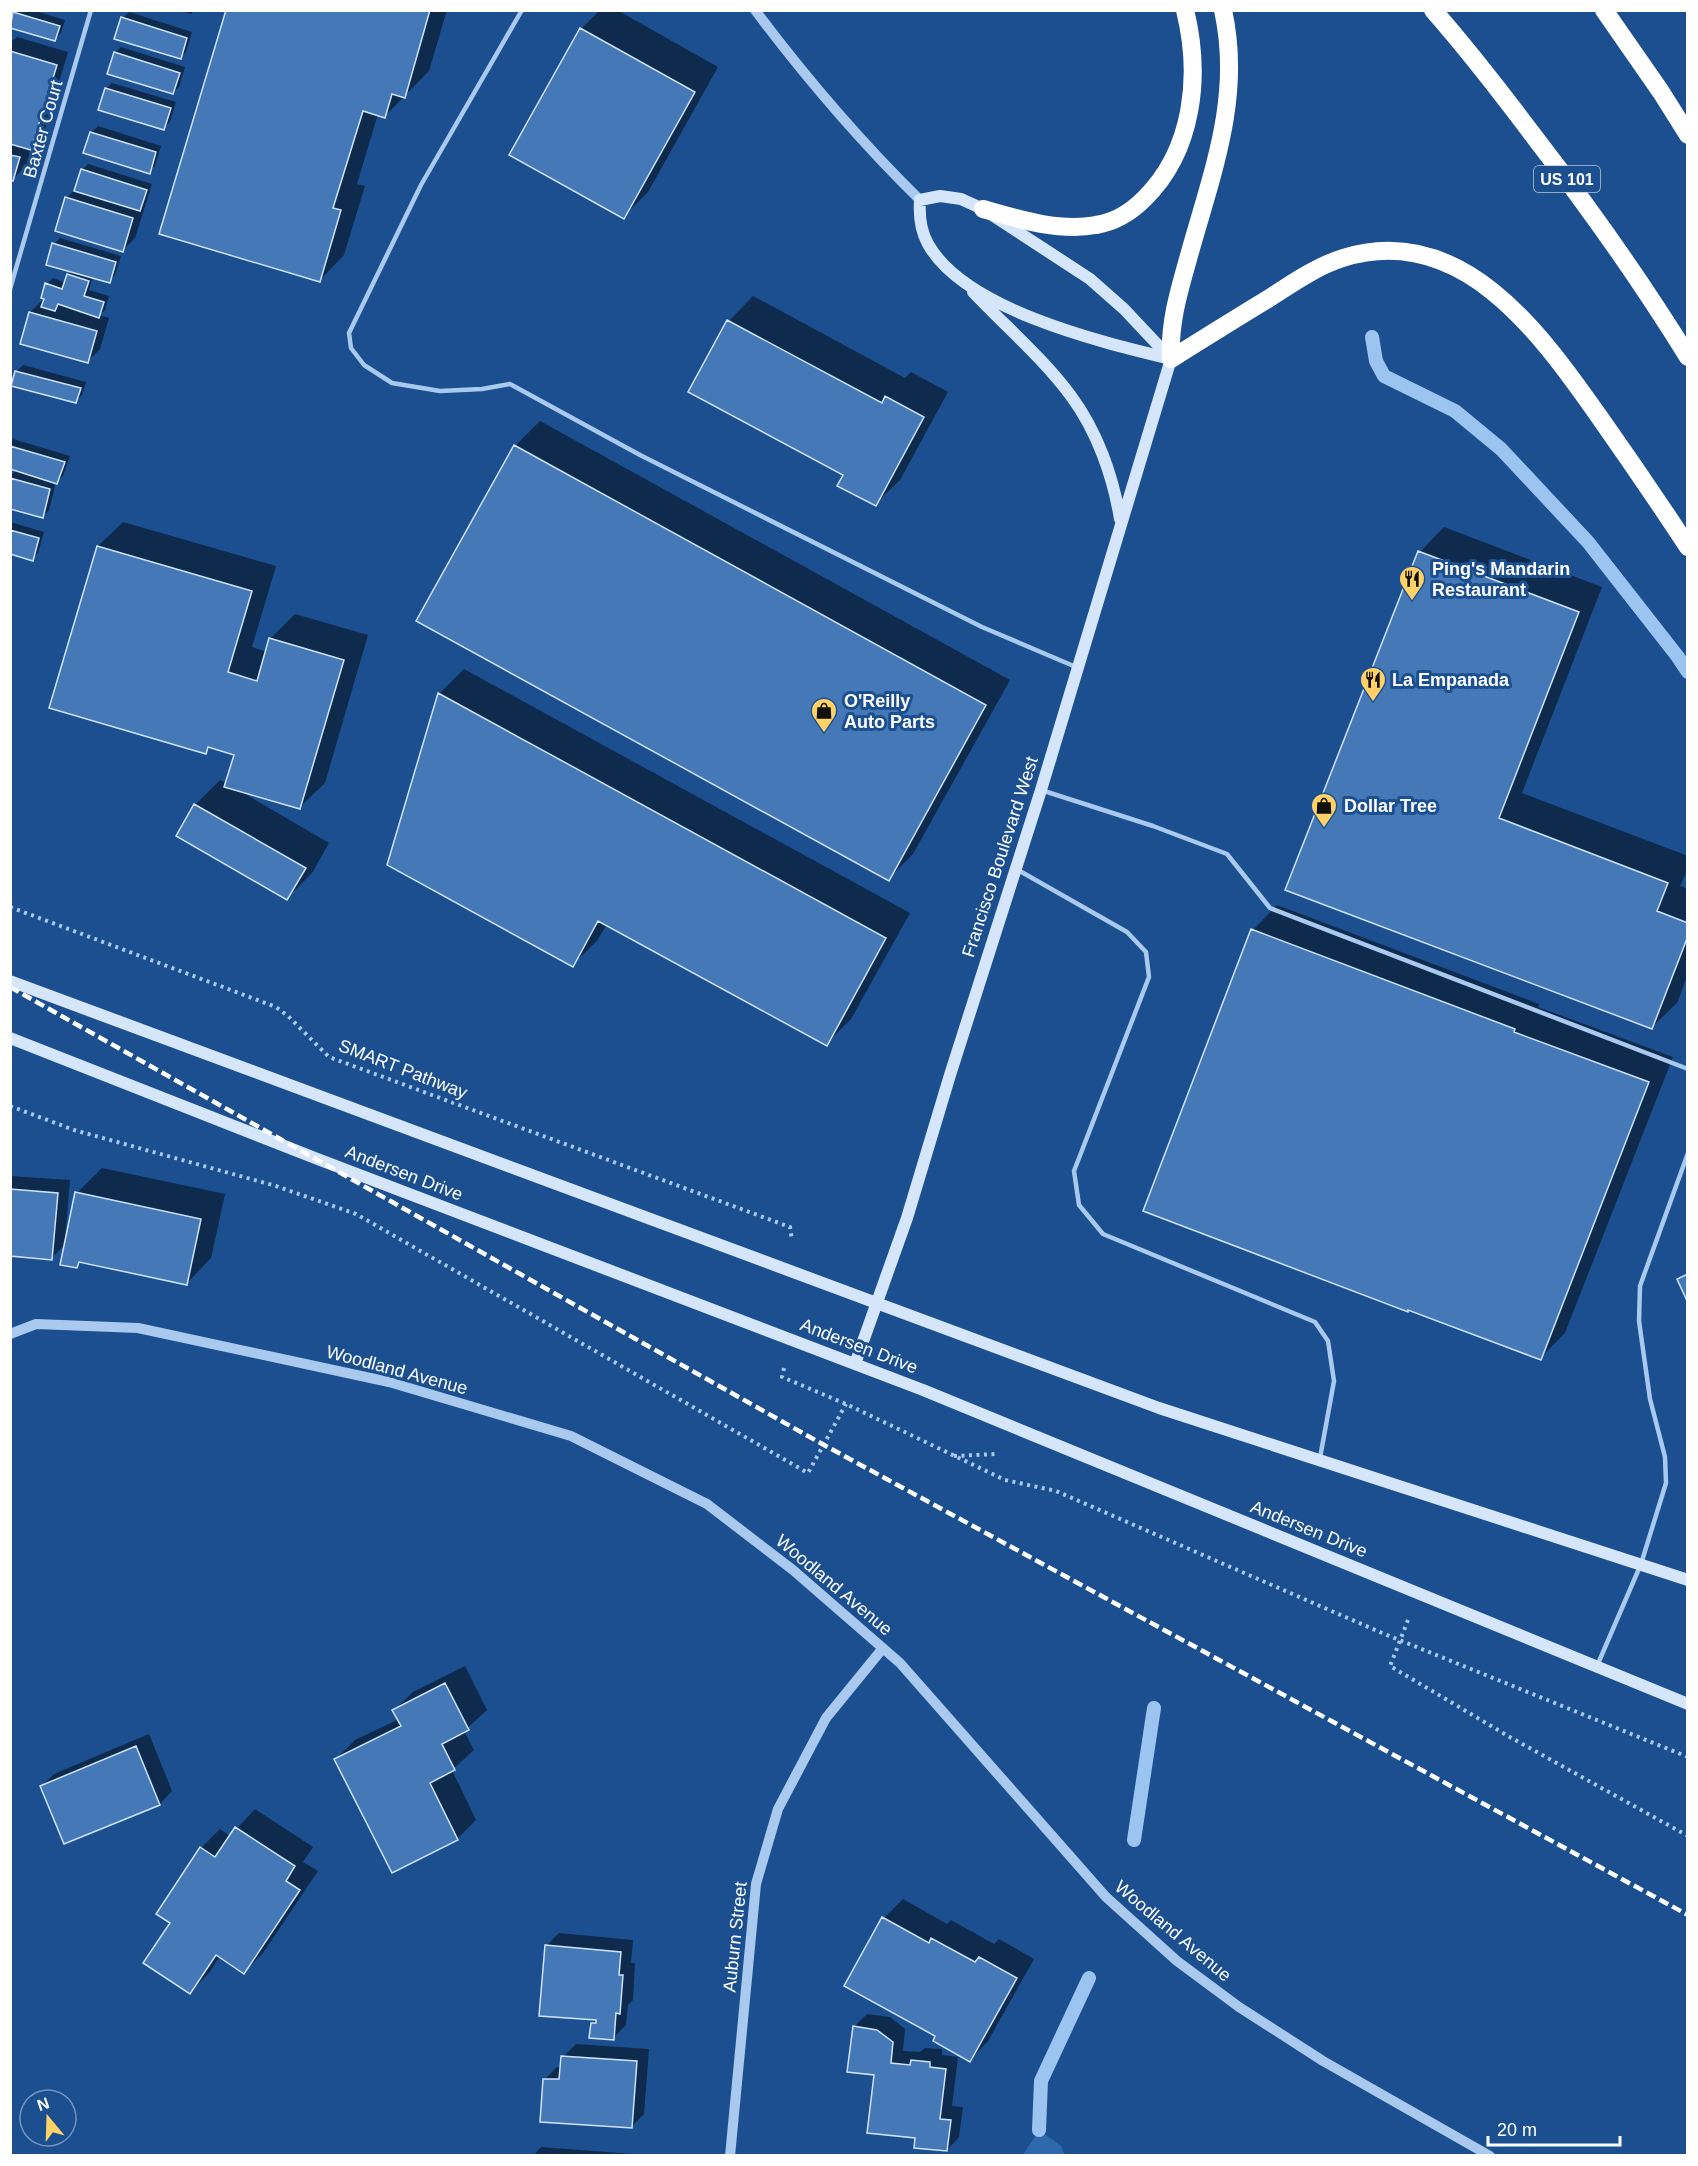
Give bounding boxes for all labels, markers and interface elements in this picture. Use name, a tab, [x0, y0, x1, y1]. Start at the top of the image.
street label: Baxter Court	[19, 78, 67, 180]
road number: US 101	[1534, 166, 1600, 192]
place label: Ping's Mandarin Restaurant	[1432, 559, 1570, 600]
restaurant icon: Ping's Mandarin Restaurant	[1397, 564, 1427, 602]
restaurant icon: La Empanada	[1358, 665, 1388, 703]
place label: La Empanada	[1392, 670, 1510, 690]
place label: O'Reilly Auto Parts	[844, 691, 935, 732]
shop icon: O'Reilly Auto Parts	[809, 696, 839, 734]
street label: Francisco Boulevard West	[958, 754, 1042, 960]
shop icon: Dollar Tree	[1309, 791, 1339, 829]
place label: Dollar Tree	[1344, 796, 1437, 816]
street label: SMART Pathway	[336, 1035, 470, 1103]
street label: Andersen Drive	[343, 1141, 465, 1205]
street label: Andersen Drive	[798, 1314, 920, 1378]
street label: Woodland Avenue	[324, 1342, 470, 1398]
street label: Andersen Drive	[1248, 1496, 1370, 1562]
street label: Woodland Avenue	[772, 1531, 896, 1639]
street label: Woodland Avenue	[1111, 1877, 1235, 1985]
street label: Auburn Street	[719, 1881, 751, 1993]
north arrow	[18, 2088, 78, 2148]
text: N	[35, 2094, 52, 2114]
scale bar	[1488, 2109, 1620, 2147]
text: 20 m	[1497, 2120, 1537, 2140]

